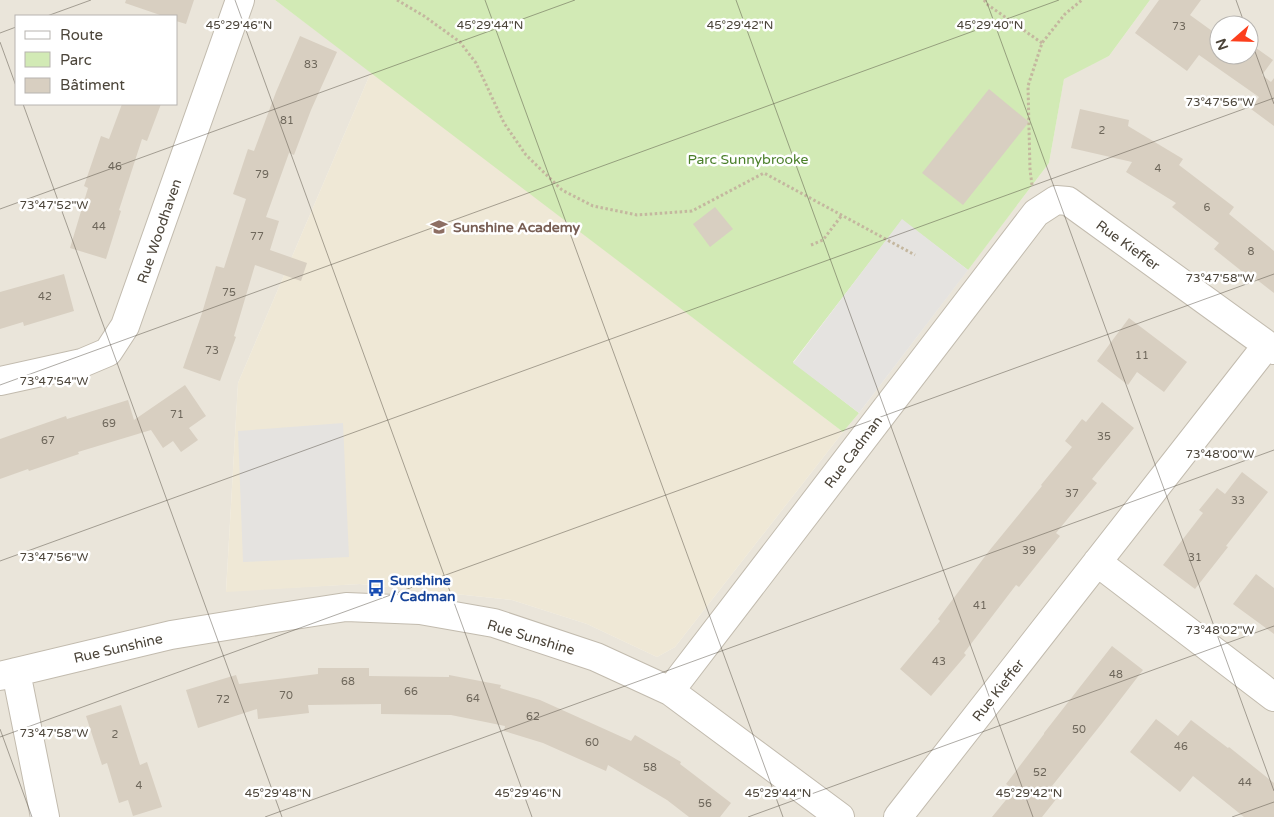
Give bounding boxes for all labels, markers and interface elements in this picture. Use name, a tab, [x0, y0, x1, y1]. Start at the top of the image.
legend	[15, 15, 178, 105]
north arrow	[1209, 15, 1259, 65]
text: 45°29'46"N	[206, 18, 272, 32]
text: 45°29'44"N	[457, 18, 523, 32]
text: 45°29'42"N	[707, 18, 773, 32]
text: 45°29'40"N	[957, 18, 1023, 32]
house number: 73	[1172, 20, 1186, 33]
text: Route	[60, 26, 103, 44]
text: N	[1212, 36, 1232, 52]
text: Parc	[60, 51, 92, 69]
house number: 83	[304, 58, 318, 71]
text: Bâtiment	[60, 76, 125, 94]
text: 73°47'56"W	[1185, 95, 1255, 109]
house number: 81	[280, 114, 294, 127]
house number: 2	[1099, 124, 1106, 137]
park label: Parc Sunnybrooke	[687, 151, 809, 168]
house number: 46	[108, 160, 122, 173]
house number: 4	[1155, 162, 1162, 175]
house number: 79	[255, 168, 269, 181]
street label: Rue Woodhaven	[134, 177, 185, 286]
text: 73°47'52"W	[19, 198, 89, 212]
house number: 6	[1204, 201, 1211, 214]
school or university icon: Sunshine Academy	[429, 217, 449, 237]
street label: Rue Kieffer	[1093, 217, 1163, 275]
place label: Sunshine Academy	[453, 219, 580, 236]
house number: 44	[92, 220, 106, 233]
house number: 77	[250, 230, 264, 243]
house number: 8	[1248, 245, 1255, 258]
text: 73°47'58"W	[1185, 271, 1255, 285]
house number: 75	[222, 286, 236, 299]
house number: 42	[38, 290, 52, 303]
house number: 73	[205, 344, 219, 357]
house number: 11	[1135, 349, 1149, 362]
text: 73°47'54"W	[19, 374, 89, 388]
house number: 71	[170, 408, 184, 421]
street label: Rue Cadman	[821, 413, 886, 492]
house number: 69	[102, 417, 116, 430]
house number: 35	[1097, 430, 1111, 443]
house number: 67	[41, 434, 55, 447]
text: 73°48'00"W	[1185, 447, 1255, 461]
house number: 37	[1065, 487, 1079, 500]
house number: 33	[1231, 494, 1245, 507]
house number: 39	[1022, 544, 1036, 557]
text: 73°47'56"W	[19, 550, 89, 564]
house number: 31	[1188, 551, 1202, 564]
place label: Sunshine / Cadman	[390, 572, 456, 605]
bus stop icon: Sunshine / Cadman	[366, 578, 386, 598]
house number: 41	[973, 599, 987, 612]
street label: Rue Sunshine	[485, 616, 577, 659]
text: 73°48'02"W	[1185, 623, 1255, 637]
street label: Rue Sunshine	[72, 630, 164, 667]
house number: 43	[932, 655, 946, 668]
street label: Rue Kieffer	[969, 655, 1028, 725]
house number: 48	[1109, 668, 1123, 681]
house number: 68	[341, 675, 355, 688]
house number: 66	[404, 685, 418, 698]
house number: 70	[279, 689, 293, 702]
house number: 64	[466, 692, 480, 705]
house number: 72	[216, 693, 230, 706]
house number: 62	[526, 710, 540, 723]
house number: 50	[1072, 723, 1086, 736]
text: 73°47'58"W	[19, 726, 89, 740]
house number: 2	[112, 728, 119, 741]
house number: 60	[585, 736, 599, 749]
house number: 46	[1174, 740, 1188, 753]
house number: 58	[643, 761, 657, 774]
house number: 52	[1033, 766, 1047, 779]
house number: 44	[1238, 776, 1252, 789]
house number: 4	[136, 779, 143, 792]
text: 45°29'48"N	[245, 786, 311, 800]
text: 45°29'46"N	[495, 786, 561, 800]
text: 45°29'44"N	[745, 786, 811, 800]
text: 45°29'42"N	[996, 786, 1062, 800]
house number: 56	[698, 797, 712, 810]

